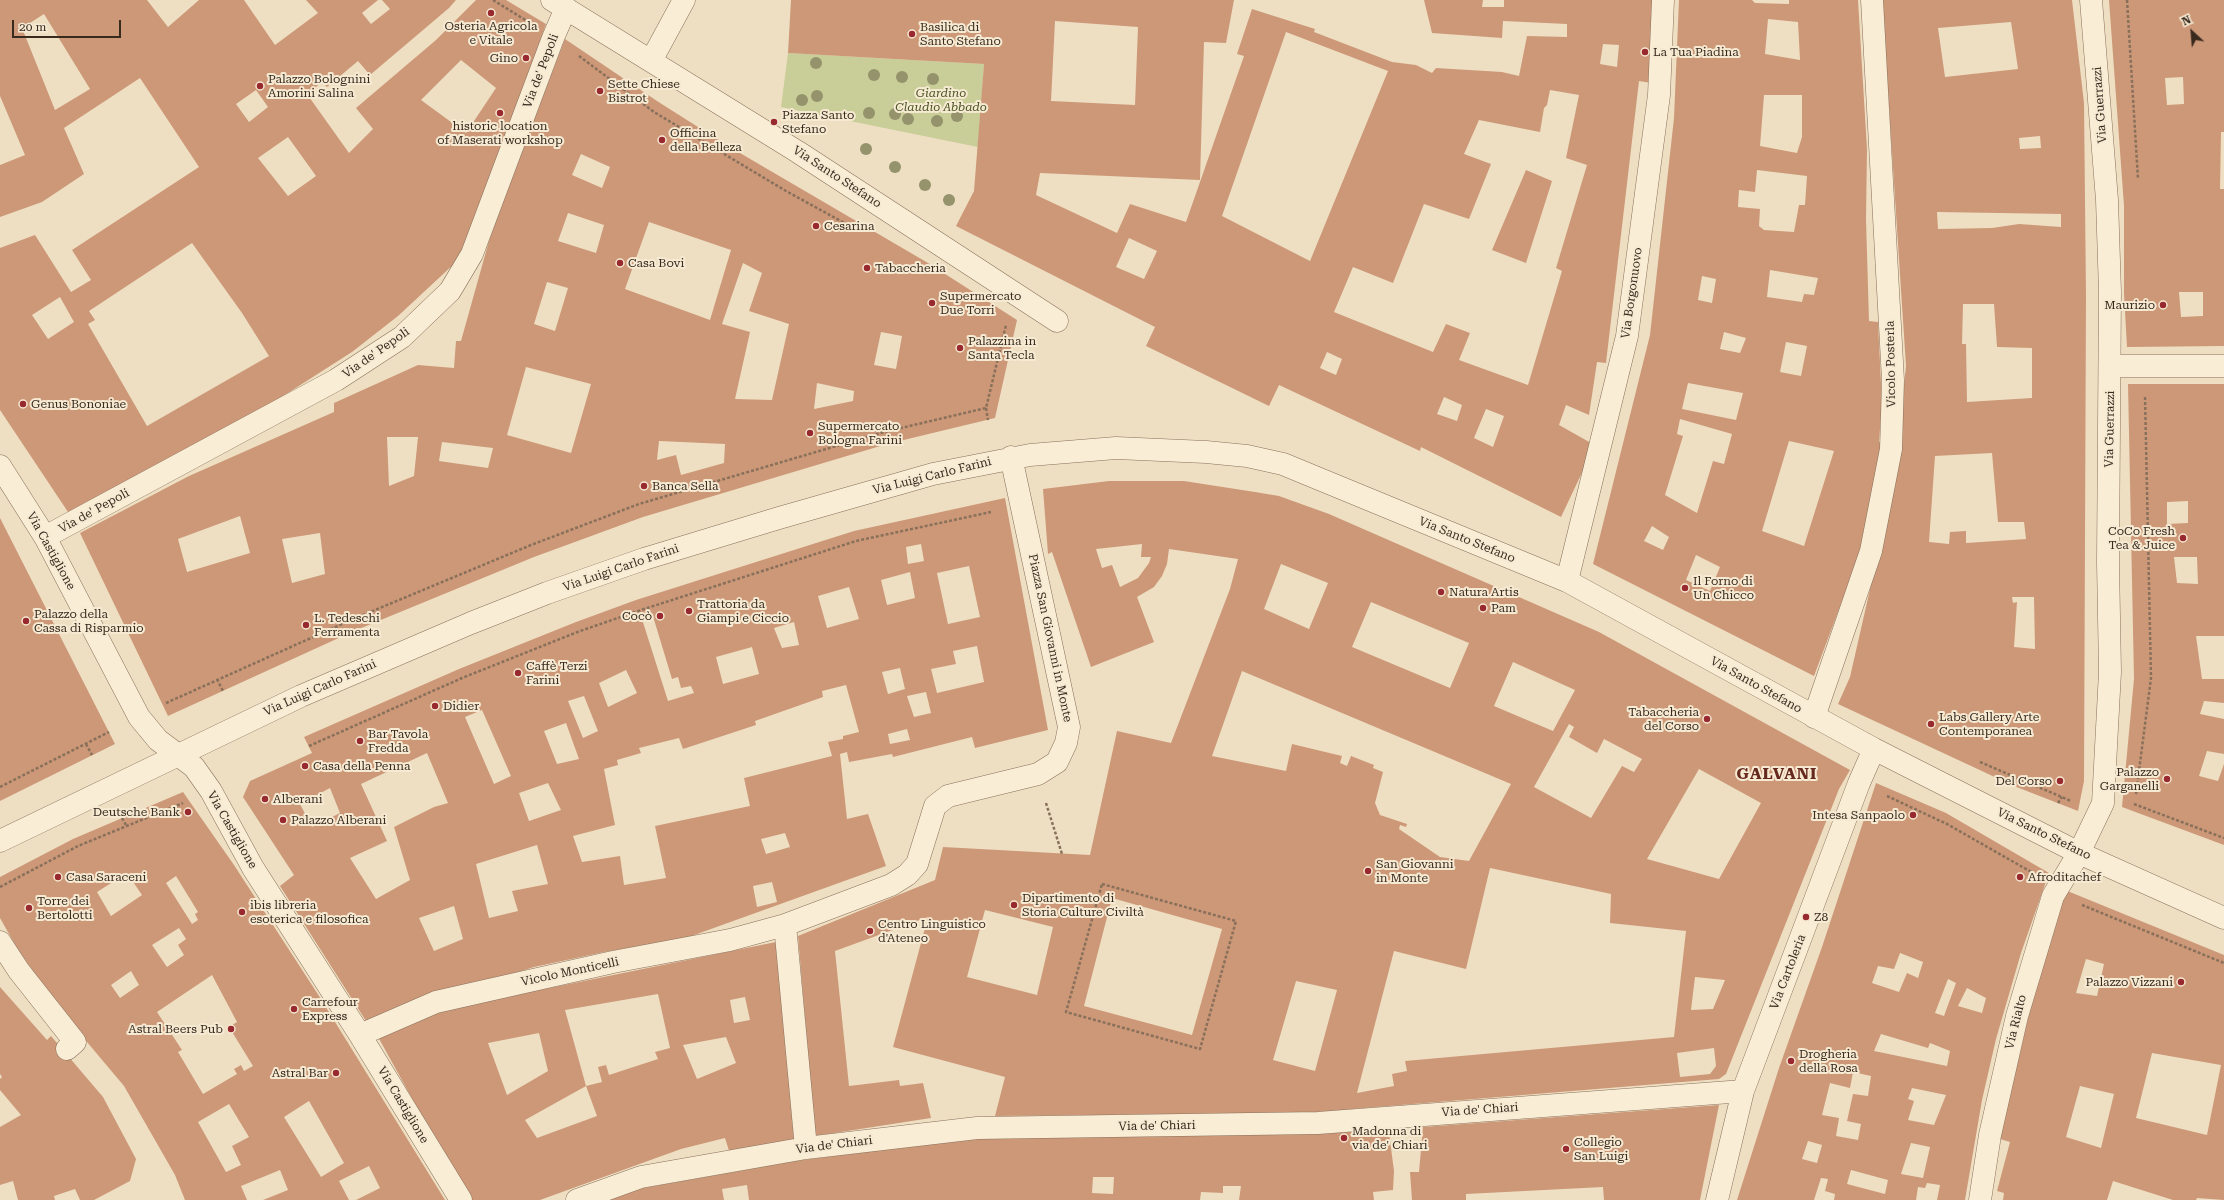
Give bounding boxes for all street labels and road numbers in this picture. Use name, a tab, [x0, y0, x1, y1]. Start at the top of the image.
street label: Via de' Pepoli	[520, 32, 562, 110]
street label: Via Guerrazzi	[2090, 66, 2110, 144]
street label: Via Santo Stefano	[790, 143, 884, 211]
street label: Via Borgonuovo	[1618, 246, 1646, 340]
street label: Vicolo Posterla	[1883, 320, 1899, 408]
street label: Via de' Pepoli	[340, 325, 412, 381]
street label: Via Guerrazzi	[2102, 390, 2118, 468]
street label: Via Luigi Carlo Farini	[871, 454, 993, 498]
street label: Via de' Pepoli	[56, 486, 132, 536]
street label: Via Castiglione	[24, 510, 78, 592]
street label: Via Santo Stefano	[1417, 514, 1517, 566]
street label: Via Luigi Carlo Farini	[561, 541, 681, 595]
street label: Piazza San Giovanni in Monte	[1025, 553, 1075, 723]
street label: Via Santo Stefano	[1708, 654, 1804, 716]
street label: Via Luigi Carlo Farini	[261, 657, 379, 719]
street label: Via Castiglione	[204, 789, 260, 871]
street label: Via Santo Stefano	[1995, 805, 2093, 863]
street label: Via Cartoleria	[1767, 932, 1809, 1012]
street label: Vicolo Monticelli	[520, 955, 620, 989]
street label: Via Rialto	[2002, 993, 2030, 1051]
street label: Via Castiglione	[374, 1064, 432, 1146]
street label: Via de' Chiari	[1441, 1100, 1519, 1120]
street label: Via de' Chiari	[1118, 1118, 1196, 1134]
street label: Via de' Chiari	[795, 1133, 873, 1157]

